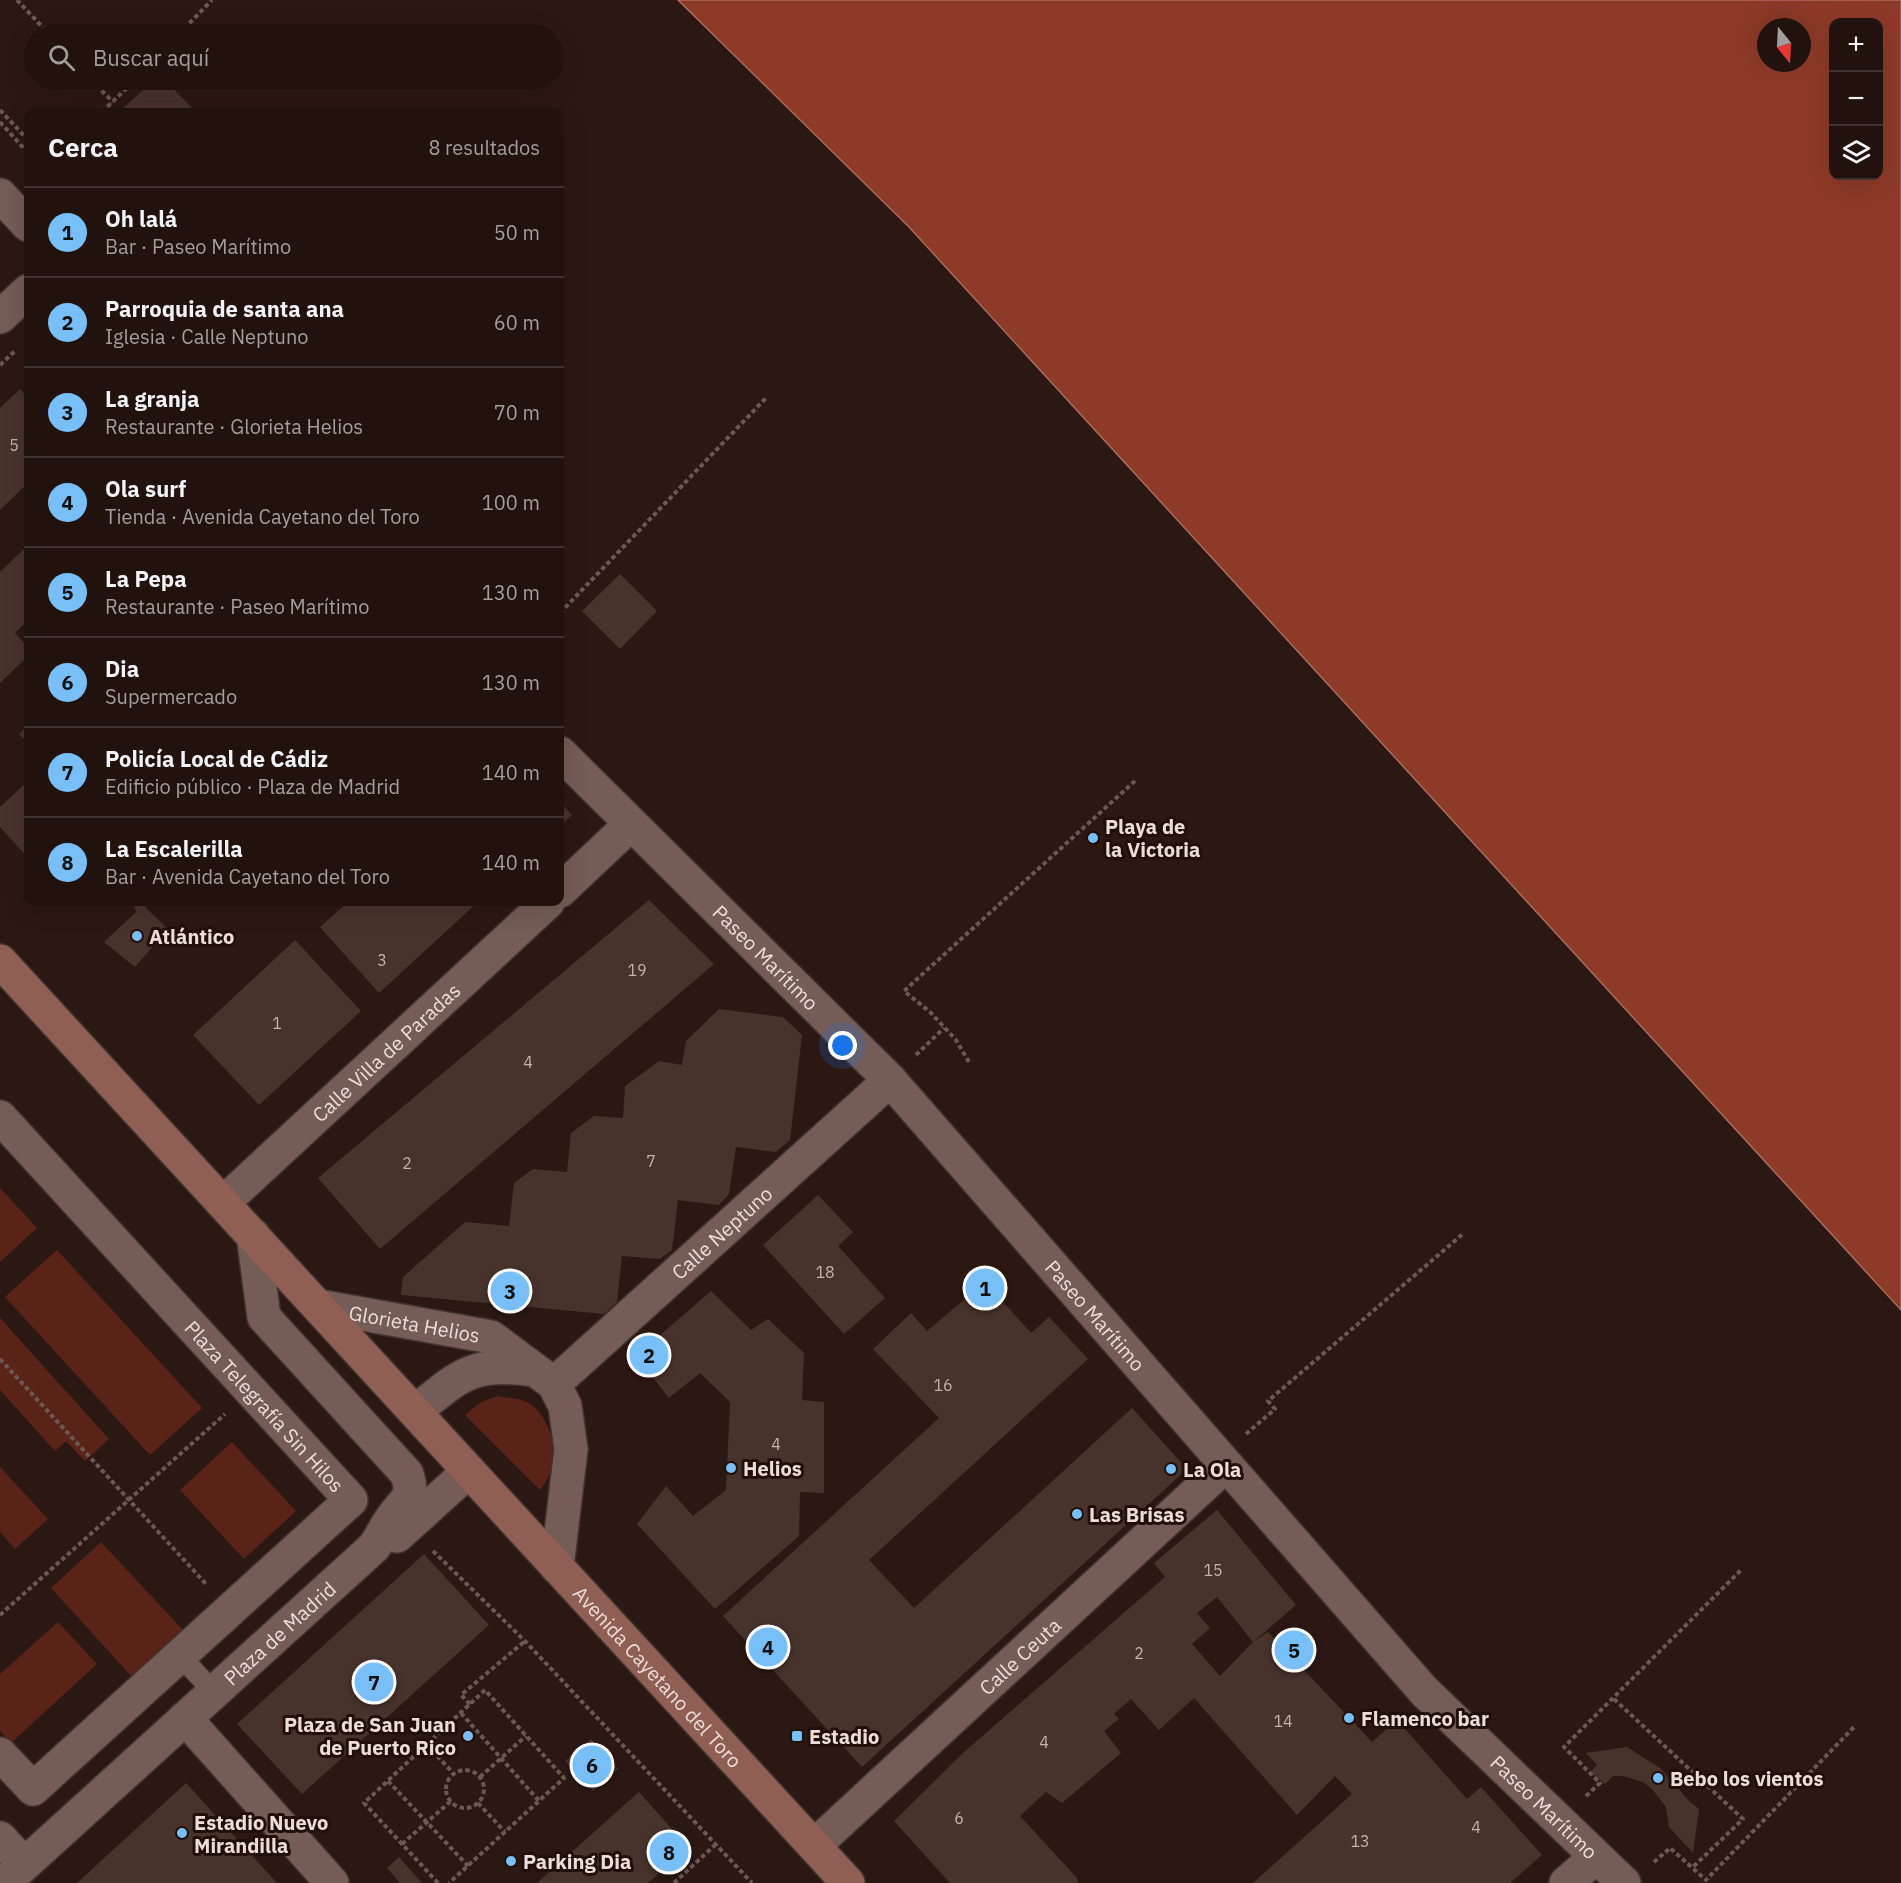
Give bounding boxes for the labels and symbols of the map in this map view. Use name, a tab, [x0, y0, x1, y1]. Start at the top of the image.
north arrow	[1757, 18, 1811, 72]
house number: 5	[9, 435, 19, 455]
place label: Playa de la Victoria	[1105, 813, 1200, 863]
marker: Playa de la Victoria	[1086, 831, 1100, 845]
street label: Paseo Marítimo	[707, 899, 825, 1016]
place label: Atlántico	[149, 923, 234, 950]
marker: Atlántico	[130, 929, 144, 943]
house number: 3	[377, 950, 387, 970]
house number: 19	[627, 960, 647, 980]
street label: Calle Villa de Paradas	[306, 977, 466, 1128]
house number: 1	[272, 1013, 282, 1033]
your location	[828, 1031, 857, 1060]
house number: 4	[523, 1052, 533, 1072]
house number: 7	[646, 1151, 656, 1171]
house number: 2	[402, 1153, 412, 1173]
street label: Calle Neptuno	[665, 1180, 778, 1285]
street label: Paseo Marítimo	[1040, 1254, 1152, 1377]
house number: 18	[815, 1262, 835, 1282]
pin: 1	[966, 1266, 1004, 1310]
pin: 3	[490, 1268, 530, 1314]
street label: Glorieta Helios	[347, 1298, 482, 1348]
street label: Plaza Telegrafía Sin Hilos	[179, 1314, 351, 1498]
pin: 2	[630, 1332, 668, 1378]
house number: 16	[933, 1375, 953, 1395]
house number: 4	[771, 1434, 781, 1454]
place label: Helios	[743, 1455, 802, 1482]
place label: La Ola	[1183, 1456, 1242, 1483]
marker: Helios	[724, 1461, 738, 1475]
marker: La Ola	[1164, 1462, 1178, 1476]
place label: Las Brisas	[1089, 1501, 1185, 1528]
marker: Las Brisas	[1070, 1507, 1084, 1521]
house number: 15	[1203, 1560, 1223, 1580]
street label: Plaza de Madrid	[217, 1575, 341, 1691]
street label: Avenida Cayetano del Toro	[568, 1580, 748, 1773]
street label: Calle Ceuta	[973, 1611, 1066, 1700]
pin: 4	[748, 1624, 788, 1670]
pin: 5	[1274, 1628, 1314, 1672]
house number: 2	[1134, 1643, 1144, 1663]
pin: 7	[354, 1660, 394, 1704]
place label: Flamenco bar	[1361, 1705, 1489, 1732]
place label: Plaza de San Juan de Puerto Rico	[284, 1711, 456, 1761]
house number: 14	[1273, 1711, 1293, 1731]
marker: Flamenco bar	[1342, 1711, 1356, 1725]
place label: Estadio	[809, 1723, 879, 1750]
marker: Plaza de San Juan de Puerto Rico	[461, 1729, 475, 1743]
marker: Estadio	[790, 1729, 804, 1743]
house number: 4	[1039, 1732, 1049, 1752]
pin: 6	[572, 1742, 612, 1788]
street label: Paseo Marítimo	[1485, 1749, 1604, 1865]
place label: Bebo los vientos	[1670, 1765, 1823, 1792]
marker: Bebo los vientos	[1651, 1771, 1665, 1785]
house number: 6	[954, 1808, 964, 1828]
place label: Estadio Nuevo Mirandilla	[194, 1809, 328, 1859]
house number: 4	[1471, 1817, 1481, 1837]
marker: Estadio Nuevo Mirandilla	[175, 1826, 189, 1840]
pin: 8	[650, 1830, 688, 1874]
house number: 13	[1350, 1831, 1370, 1851]
place label: Parking Dia	[523, 1848, 631, 1875]
marker: Parking Dia	[504, 1854, 518, 1868]

